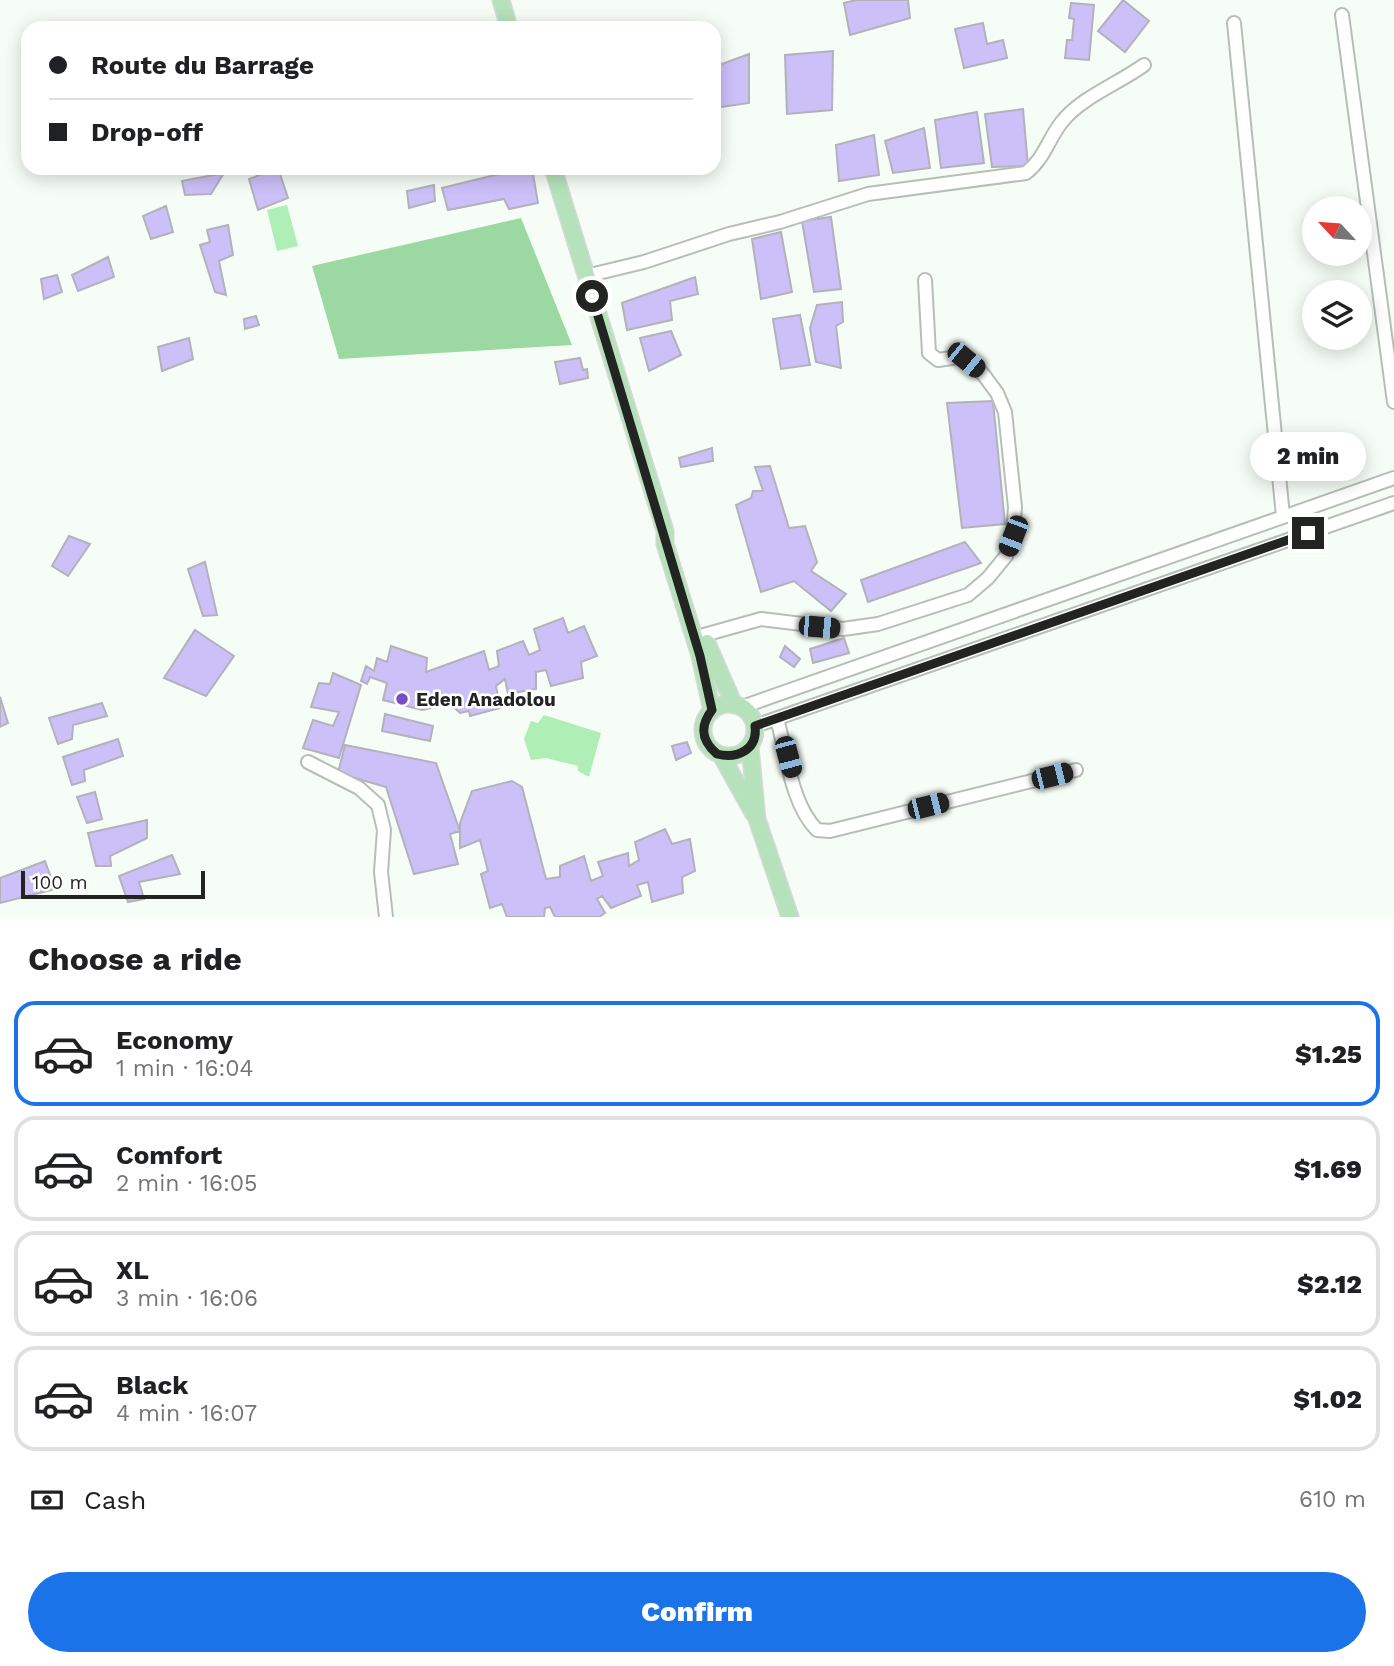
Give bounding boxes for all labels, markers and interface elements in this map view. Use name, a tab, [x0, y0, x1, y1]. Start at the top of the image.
text: Route du Barrage	[91, 50, 314, 80]
text: Drop-off	[91, 117, 203, 147]
north arrow	[1302, 196, 1372, 266]
map controls	[1302, 196, 1372, 350]
route start	[576, 280, 608, 312]
button: layers	[1302, 280, 1372, 350]
car	[944, 339, 989, 381]
callout: 2 min	[1250, 432, 1366, 480]
text: 2 min	[1277, 443, 1339, 470]
car	[996, 513, 1031, 559]
route end	[1292, 517, 1324, 549]
car	[798, 615, 841, 639]
place label: Eden Anadolou	[416, 688, 556, 711]
marker: Eden Anadolou	[394, 691, 410, 707]
car	[773, 734, 804, 780]
car	[1030, 761, 1075, 791]
car	[906, 791, 951, 821]
scale bar	[21, 868, 205, 900]
text: 100 m	[32, 871, 88, 894]
text: Choose a ride	[28, 940, 242, 978]
icon: car	[32, 1022, 95, 1085]
text: Economy	[116, 1025, 233, 1055]
text: $1.25	[1295, 1039, 1362, 1069]
text: 1 min · 16:04	[116, 1055, 254, 1082]
icon: car	[32, 1137, 95, 1200]
text: Comfort	[116, 1140, 222, 1170]
text: $1.69	[1294, 1154, 1362, 1184]
text: 2 min · 16:05	[116, 1170, 257, 1197]
icon: car	[32, 1252, 95, 1315]
text: XL	[116, 1255, 149, 1285]
text: $2.12	[1297, 1269, 1362, 1299]
text: 3 min · 16:06	[116, 1285, 258, 1312]
icon: car	[32, 1367, 95, 1430]
text: Black	[116, 1370, 188, 1400]
text: $1.02	[1293, 1384, 1362, 1414]
text: 4 min · 16:07	[116, 1400, 257, 1427]
icon: cash	[28, 1481, 66, 1519]
text: Cash	[84, 1485, 146, 1515]
text: 610 m	[1299, 1486, 1366, 1513]
button: Confirm	[28, 1572, 1366, 1652]

